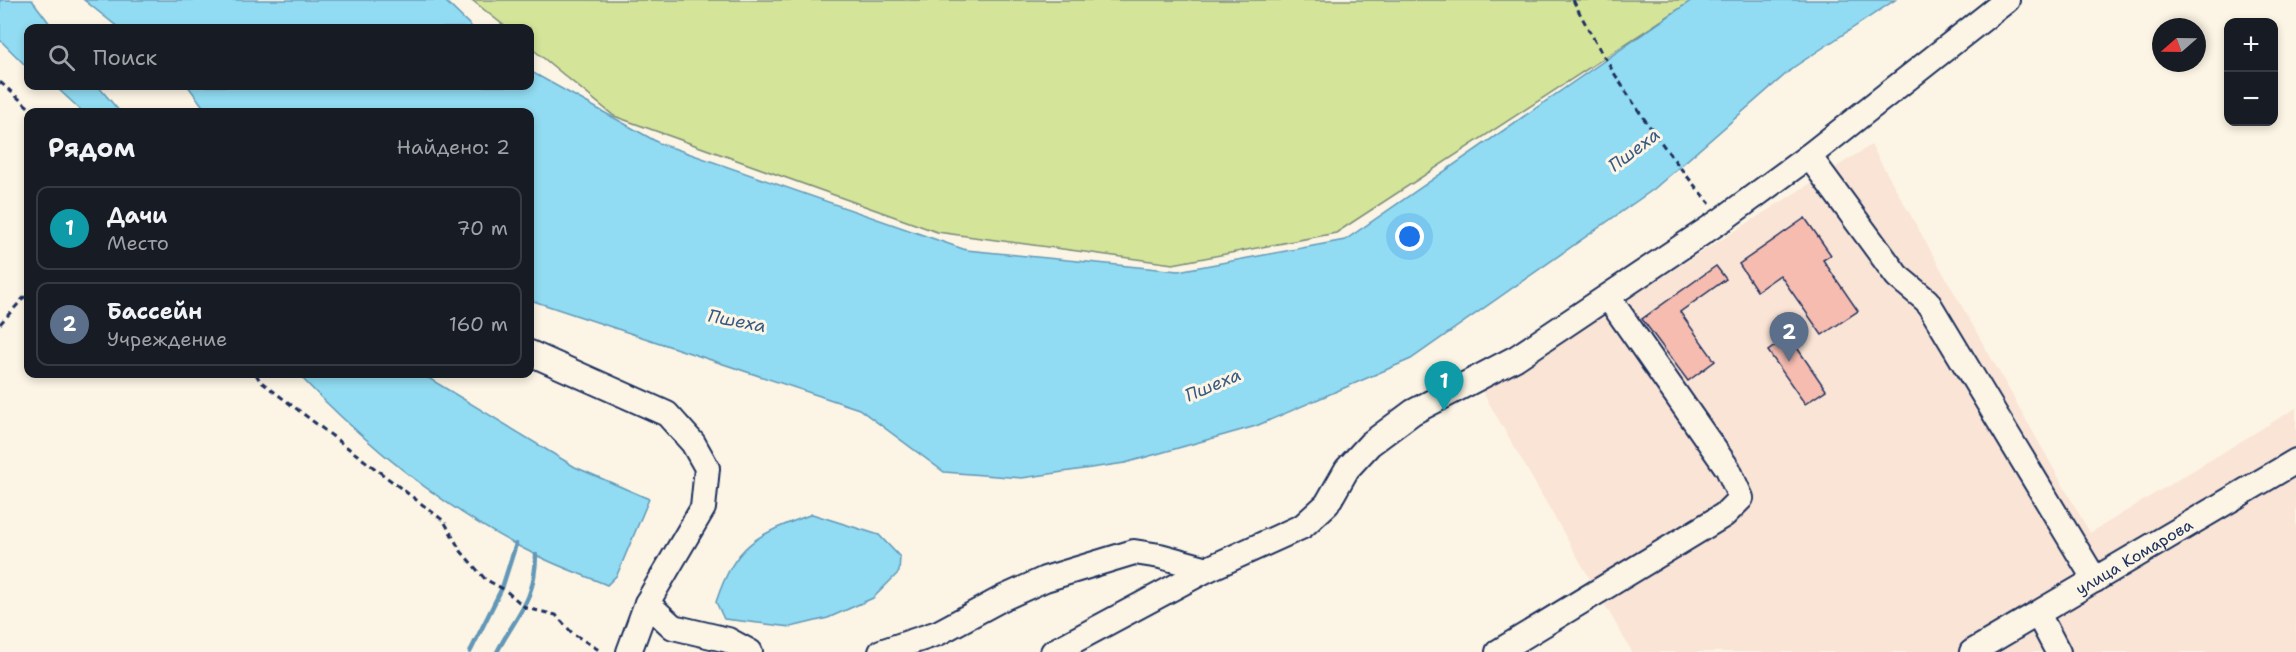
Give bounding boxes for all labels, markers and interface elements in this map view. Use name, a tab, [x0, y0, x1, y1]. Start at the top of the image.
north arrow	[2152, 18, 2206, 72]
map controls	[2224, 18, 2278, 126]
button: +	[2224, 18, 2278, 72]
search box	[24, 24, 534, 90]
icon: search	[45, 41, 78, 74]
text: Поиск	[93, 43, 157, 72]
button: −	[2224, 72, 2278, 126]
water label: Пшеха	[1603, 123, 1665, 177]
text: Рядом	[48, 130, 135, 165]
text: Найдено: 2	[397, 134, 510, 160]
text: Дачи	[107, 201, 167, 230]
text: 1	[65, 215, 74, 241]
text: 70 m	[456, 215, 508, 241]
your location	[1395, 222, 1424, 251]
text: Место	[107, 230, 169, 256]
text: Бассейн	[107, 297, 202, 326]
water label: Пшеха	[706, 304, 768, 338]
text: 2	[63, 311, 77, 337]
text: 160 m	[449, 311, 508, 337]
pin: 2	[1770, 312, 1808, 362]
text: Учреждение	[107, 326, 227, 352]
water label: Пшеха	[1181, 362, 1245, 408]
pin: 1	[1424, 362, 1464, 411]
street label: улица Комарова	[2071, 514, 2196, 599]

